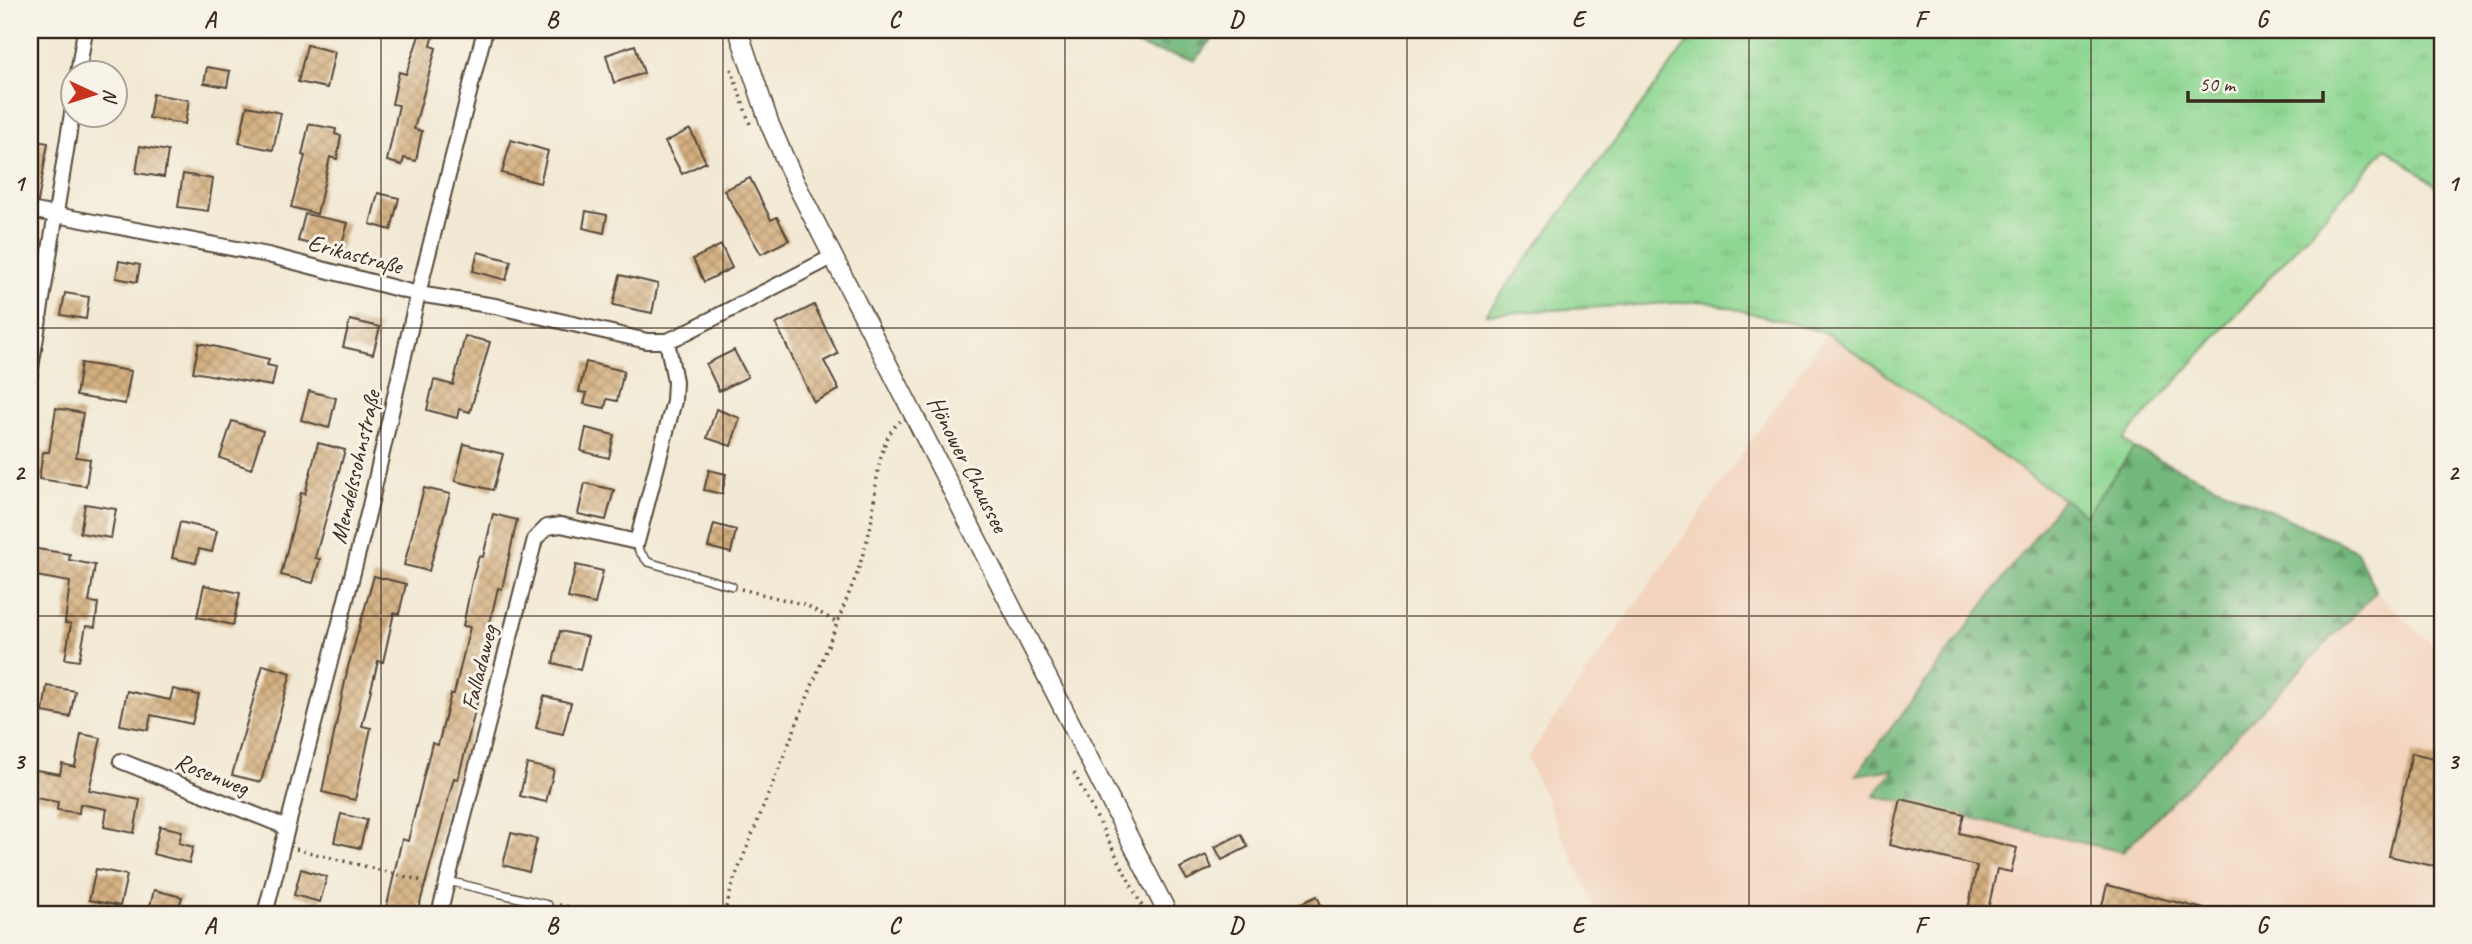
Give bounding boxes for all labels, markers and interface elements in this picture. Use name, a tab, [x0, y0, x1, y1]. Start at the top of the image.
text: A	[204, 5, 218, 34]
text: B	[546, 5, 560, 34]
text: C	[889, 5, 903, 34]
text: D	[1229, 5, 1245, 34]
text: E	[1572, 5, 1588, 34]
text: F	[1915, 5, 1931, 34]
text: G	[2256, 5, 2271, 34]
north arrow	[60, 60, 130, 130]
scale bar	[2188, 60, 2323, 104]
text: 50 m	[2199, 71, 2237, 97]
text: N	[97, 88, 122, 105]
text: 1	[14, 169, 27, 198]
text: 1	[2448, 169, 2461, 198]
street label: Erikastraße	[305, 227, 408, 282]
street label: Mendelssohnstraße	[323, 385, 388, 546]
street label: Hönower Chaussee	[921, 391, 1016, 539]
text: 2	[14, 458, 27, 487]
text: 2	[2448, 458, 2461, 487]
street label: Falladaweg	[454, 620, 505, 714]
street label: Rosenweg	[171, 746, 255, 803]
text: 3	[14, 747, 27, 776]
text: 3	[2448, 747, 2461, 776]
text: A	[204, 911, 218, 940]
text: B	[546, 911, 560, 940]
text: C	[889, 911, 903, 940]
text: D	[1229, 911, 1245, 940]
text: E	[1572, 911, 1588, 940]
text: F	[1915, 911, 1931, 940]
text: G	[2256, 911, 2271, 940]

